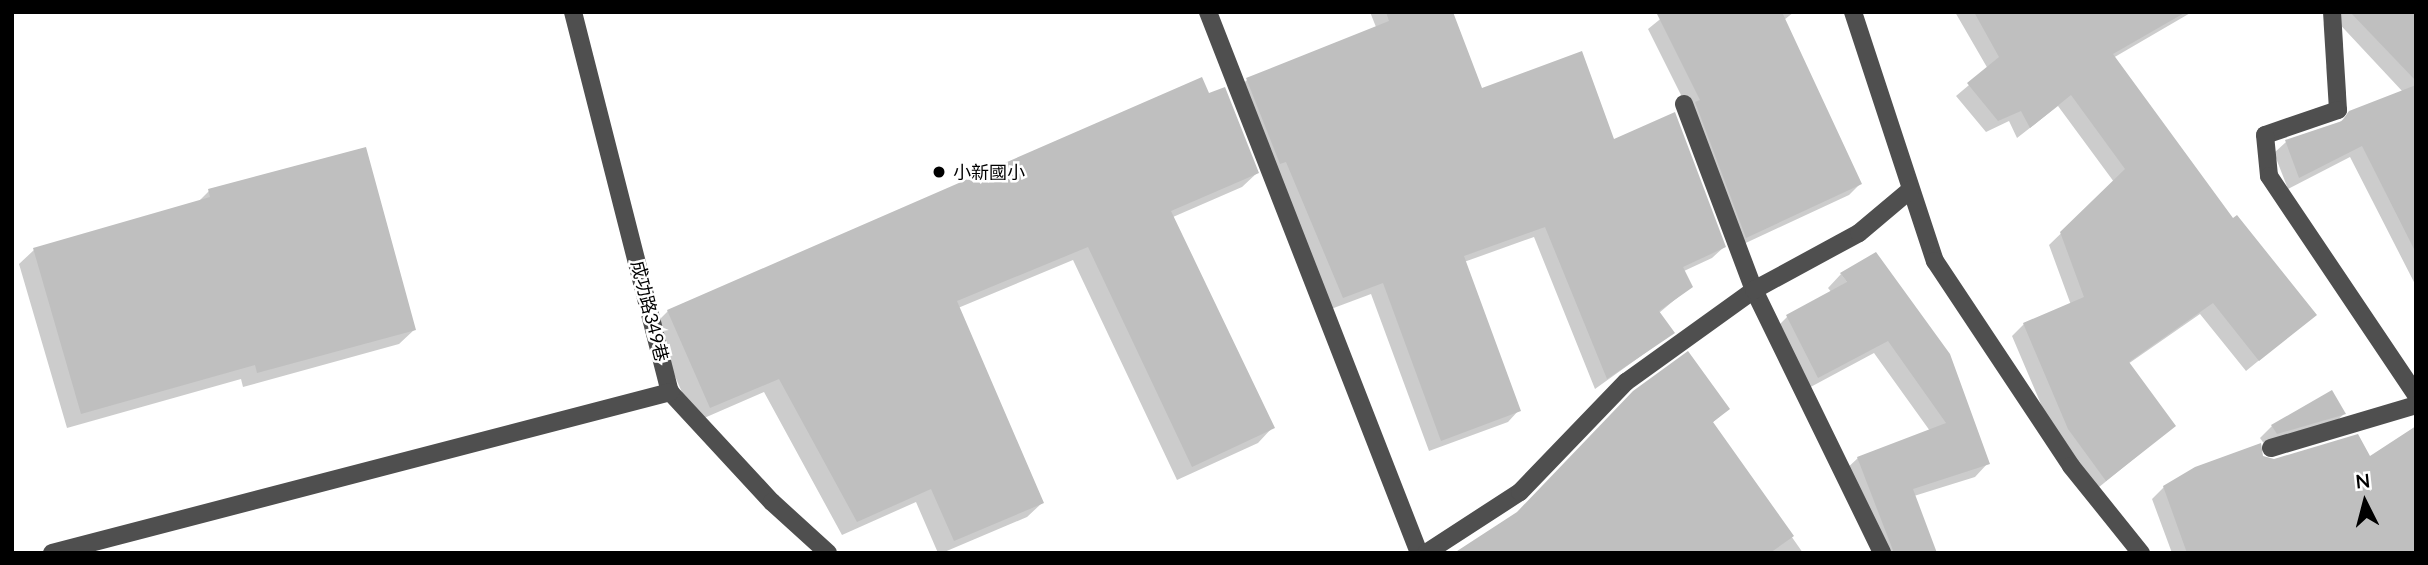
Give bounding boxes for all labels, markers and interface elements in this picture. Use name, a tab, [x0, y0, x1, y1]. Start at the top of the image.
place label: 小新國小	[953, 161, 1025, 183]
marker: 小新國小	[931, 164, 947, 180]
street label: 成功路349巷	[627, 258, 673, 364]
north arrow	[2330, 467, 2400, 537]
text: N	[2354, 468, 2371, 493]

